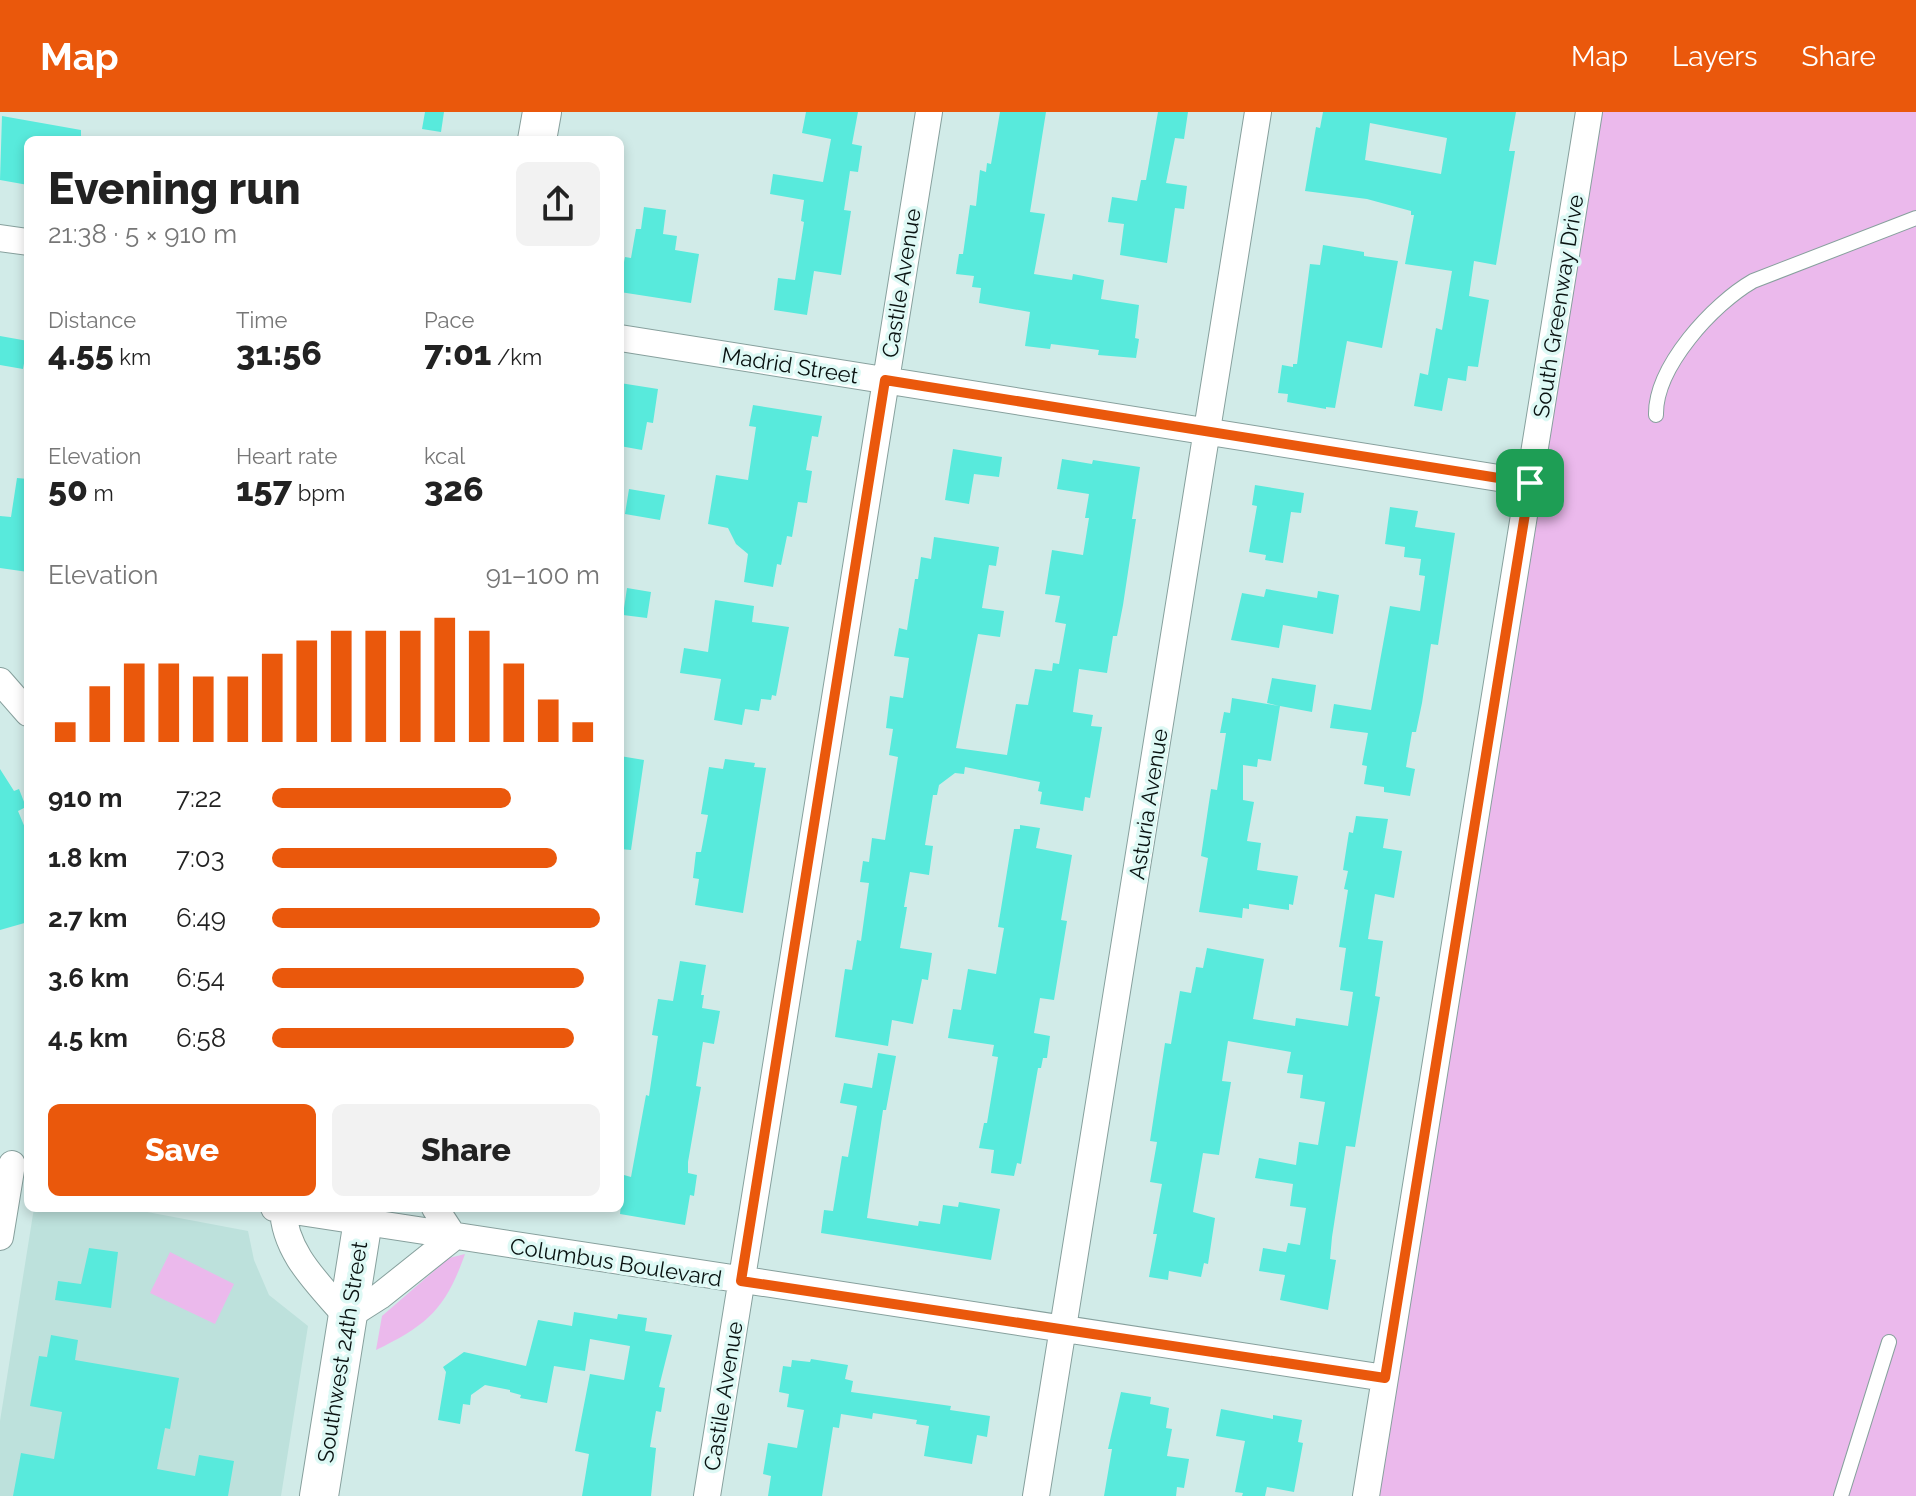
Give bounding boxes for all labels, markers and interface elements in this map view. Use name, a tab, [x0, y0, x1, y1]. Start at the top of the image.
text: Map	[40, 34, 119, 79]
text: Map	[1571, 40, 1628, 73]
text: Layers	[1672, 40, 1758, 73]
text: Share	[1802, 40, 1876, 73]
button: share	[516, 162, 600, 246]
text: Evening run	[48, 163, 301, 214]
street label: South Greenway Drive	[1528, 193, 1588, 419]
street label: Castile Avenue	[876, 206, 926, 360]
text: 21:38 · 5 × 910 m	[48, 219, 237, 249]
text: Distance	[48, 307, 136, 333]
text: Time	[236, 307, 287, 333]
text: Pace	[424, 307, 474, 333]
text: 4.55	[48, 333, 114, 373]
text: 31:56	[236, 333, 322, 373]
text: 7:01	[424, 333, 491, 373]
street label: Madrid Street	[720, 341, 861, 389]
text: km	[114, 344, 151, 370]
text: /km	[491, 344, 542, 370]
text: Elevation	[48, 443, 141, 469]
text: Heart rate	[236, 443, 337, 469]
text: kcal	[424, 443, 465, 469]
pin	[1496, 449, 1564, 517]
icon: arrive	[1508, 461, 1552, 505]
text: 50	[48, 469, 88, 509]
text: 157	[236, 469, 292, 509]
text: 326	[424, 469, 484, 509]
text: m	[88, 480, 114, 506]
text: bpm	[292, 480, 345, 506]
text: Elevation	[48, 560, 158, 590]
text: 91–100 m	[486, 560, 600, 590]
street label: Asturia Avenue	[1123, 727, 1173, 881]
text: 910 m	[48, 783, 123, 813]
text: 7:22	[176, 783, 222, 813]
text: 1.8 km	[48, 843, 127, 873]
text: 7:03	[176, 843, 225, 873]
text: 2.7 km	[48, 903, 128, 933]
text: 6:49	[176, 903, 226, 933]
text: 3.6 km	[48, 963, 129, 993]
text: 6:54	[176, 963, 225, 993]
text: 4.5 km	[48, 1023, 128, 1053]
text: 6:58	[176, 1023, 226, 1053]
button: Save	[48, 1104, 316, 1196]
button: Share	[332, 1104, 600, 1196]
street label: Columbus Boulevard	[508, 1232, 724, 1292]
street label: Southwest 24th Street	[312, 1239, 372, 1465]
street label: Castile Avenue	[698, 1319, 748, 1473]

